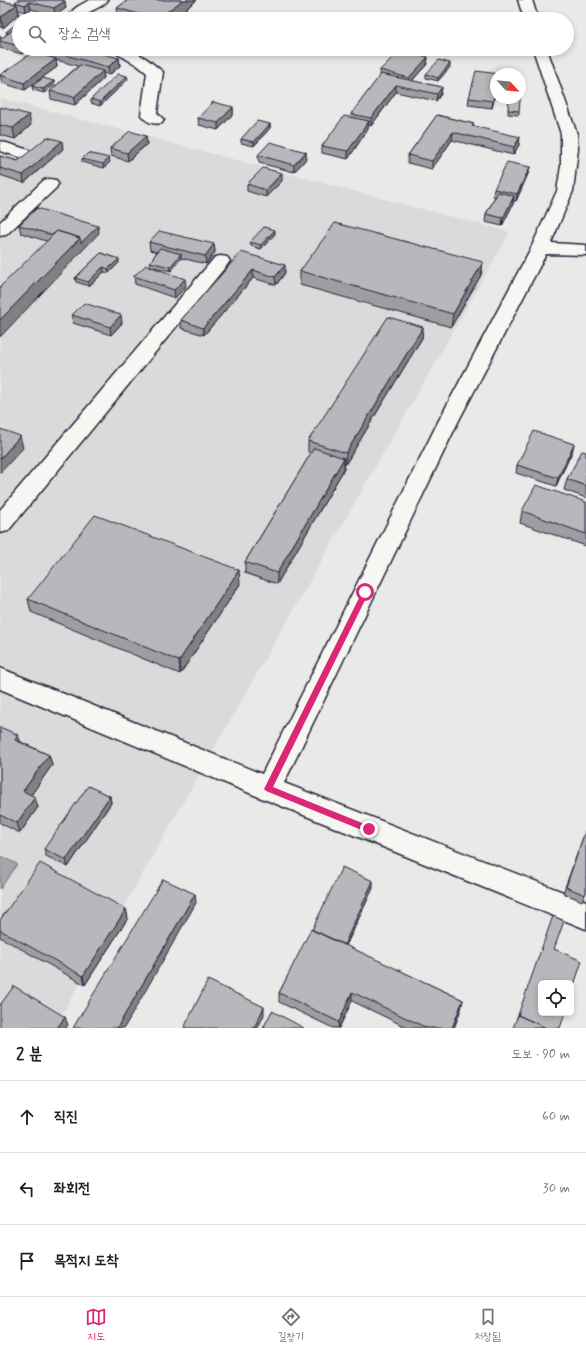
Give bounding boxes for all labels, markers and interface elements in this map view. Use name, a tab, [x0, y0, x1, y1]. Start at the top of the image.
search box	[12, 12, 574, 56]
icon: search	[26, 23, 48, 45]
text: 장소 검색	[58, 24, 110, 44]
north arrow	[490, 68, 526, 104]
route start	[356, 583, 374, 601]
route end	[360, 820, 378, 838]
map controls	[538, 980, 574, 1016]
button: locate	[538, 980, 574, 1016]
text: 2 분	[16, 1043, 43, 1065]
text: 도보 · 90 m	[512, 1046, 570, 1063]
icon: ahead	[16, 1106, 38, 1128]
text: 직진	[54, 1107, 78, 1127]
text: 60 m	[542, 1108, 570, 1125]
icon: left	[16, 1178, 38, 1200]
text: 좌회전	[54, 1179, 90, 1199]
text: 30 m	[543, 1180, 570, 1197]
icon: arrive	[16, 1250, 38, 1272]
text: 목적지 도착	[54, 1251, 118, 1271]
tab: 지도	[85, 1306, 107, 1344]
tab: 길찾기	[277, 1306, 304, 1344]
tab: 저장됨	[474, 1306, 501, 1344]

